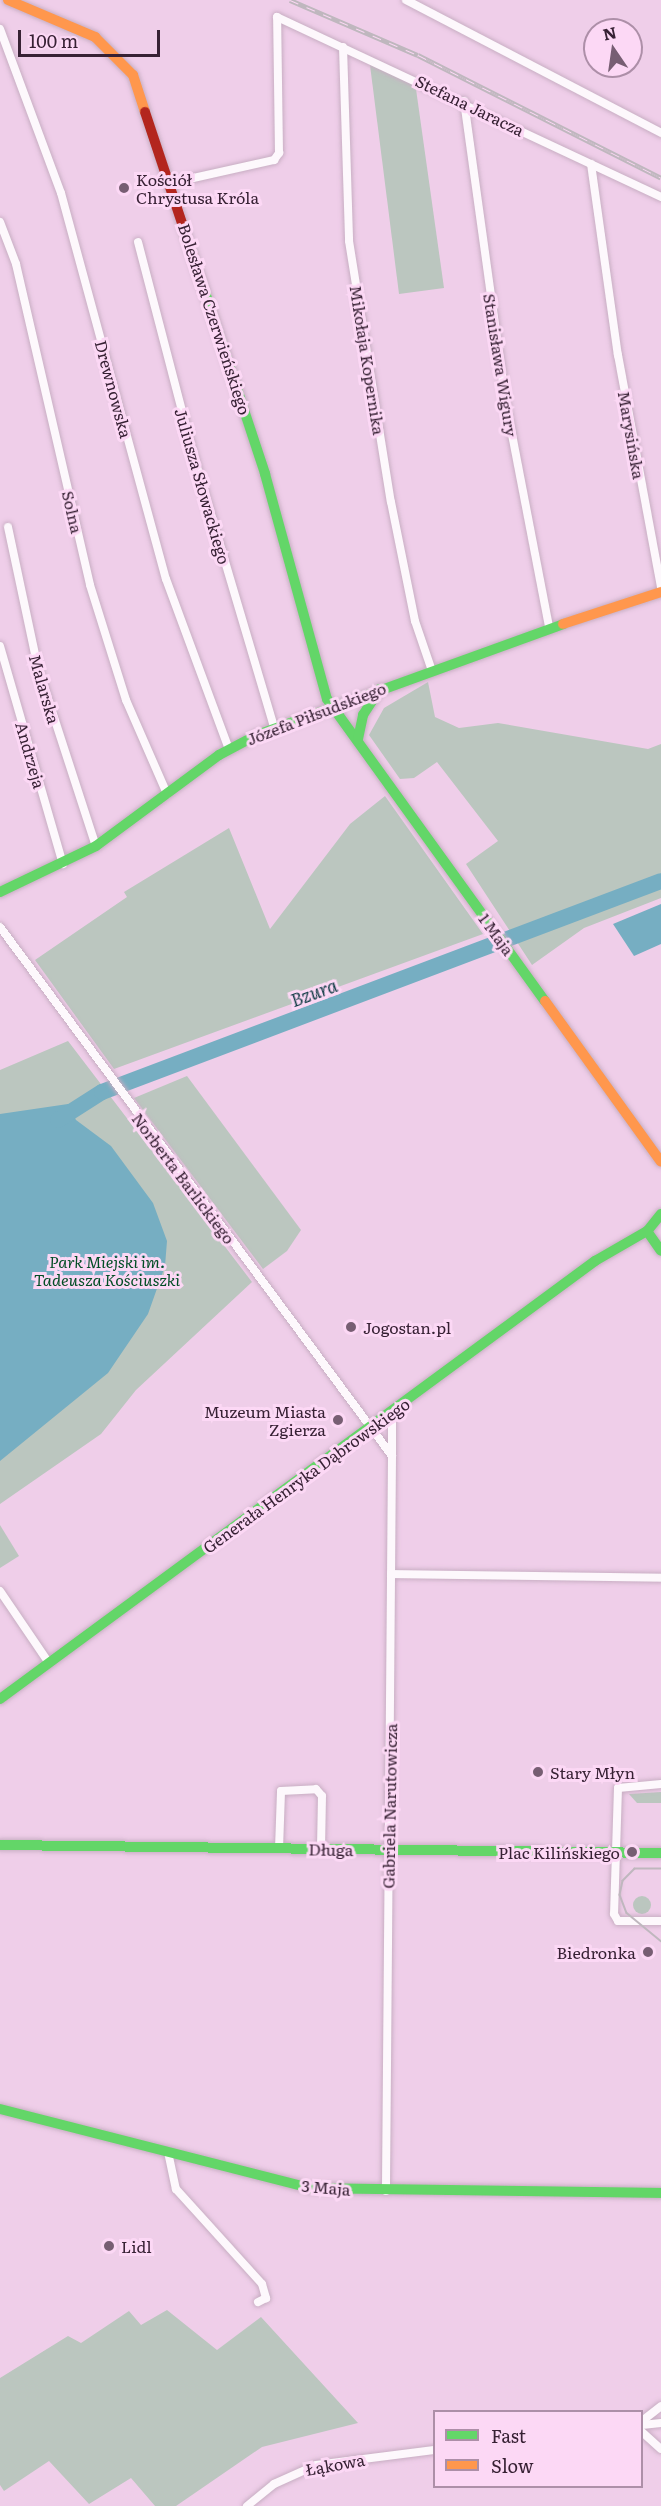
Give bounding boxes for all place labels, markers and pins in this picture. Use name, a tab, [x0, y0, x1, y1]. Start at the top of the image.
place label: Kościół Chrystusa Króla	[136, 169, 259, 207]
marker: Kościół Chrystusa Króla	[117, 181, 131, 195]
place label: Jogostan.pl	[363, 1317, 451, 1337]
marker: Jogostan.pl	[344, 1320, 358, 1334]
place label: Muzeum Miasta Zgierza	[204, 1401, 326, 1439]
marker: Muzeum Miasta Zgierza	[331, 1413, 345, 1427]
place label: Stary Młyn	[550, 1762, 635, 1782]
marker: Stary Młyn	[531, 1765, 545, 1779]
place label: Plac Kilińskiego	[498, 1842, 620, 1862]
marker: Plac Kilińskiego	[625, 1845, 639, 1859]
place label: Biedronka	[557, 1942, 636, 1962]
marker: Biedronka	[641, 1945, 655, 1959]
place label: Lidl	[121, 2236, 152, 2256]
marker: Lidl	[102, 2239, 116, 2253]

